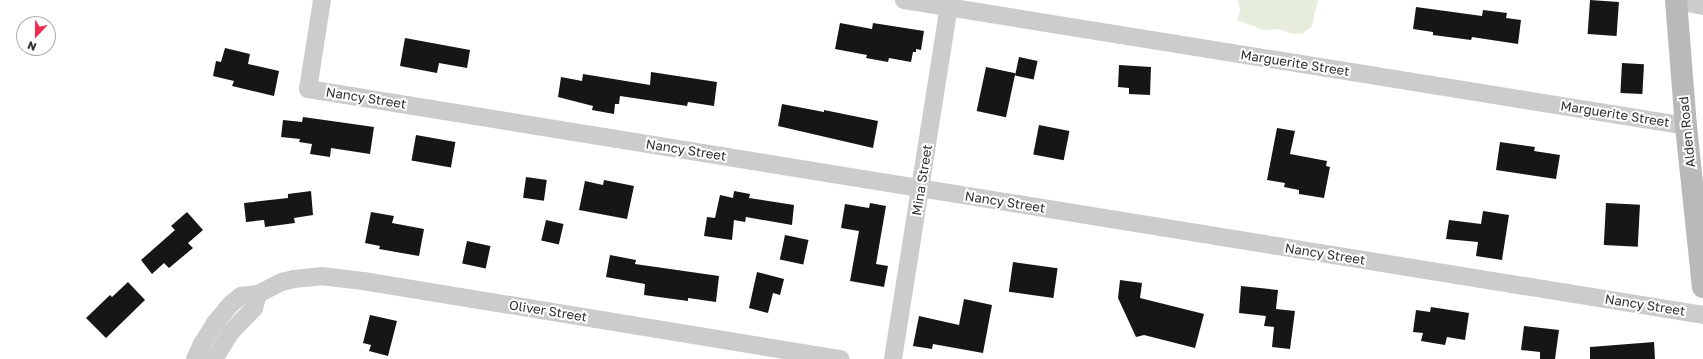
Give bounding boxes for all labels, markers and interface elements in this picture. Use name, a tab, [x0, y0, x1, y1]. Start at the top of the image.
north arrow	[16, 16, 56, 56]
text: N	[25, 39, 38, 54]
street label: Marguerite Street	[1240, 47, 1350, 79]
street label: Nancy Street	[325, 84, 407, 112]
street label: Alden Road	[1676, 96, 1698, 168]
street label: Marguerite Street	[1560, 98, 1670, 130]
street label: Nancy Street	[645, 136, 727, 164]
street label: Mina Street	[909, 143, 935, 217]
street label: Nancy Street	[964, 188, 1046, 216]
street label: Nancy Street	[1284, 240, 1366, 268]
street label: Nancy Street	[1604, 291, 1686, 319]
street label: Oliver Street	[508, 297, 588, 325]

